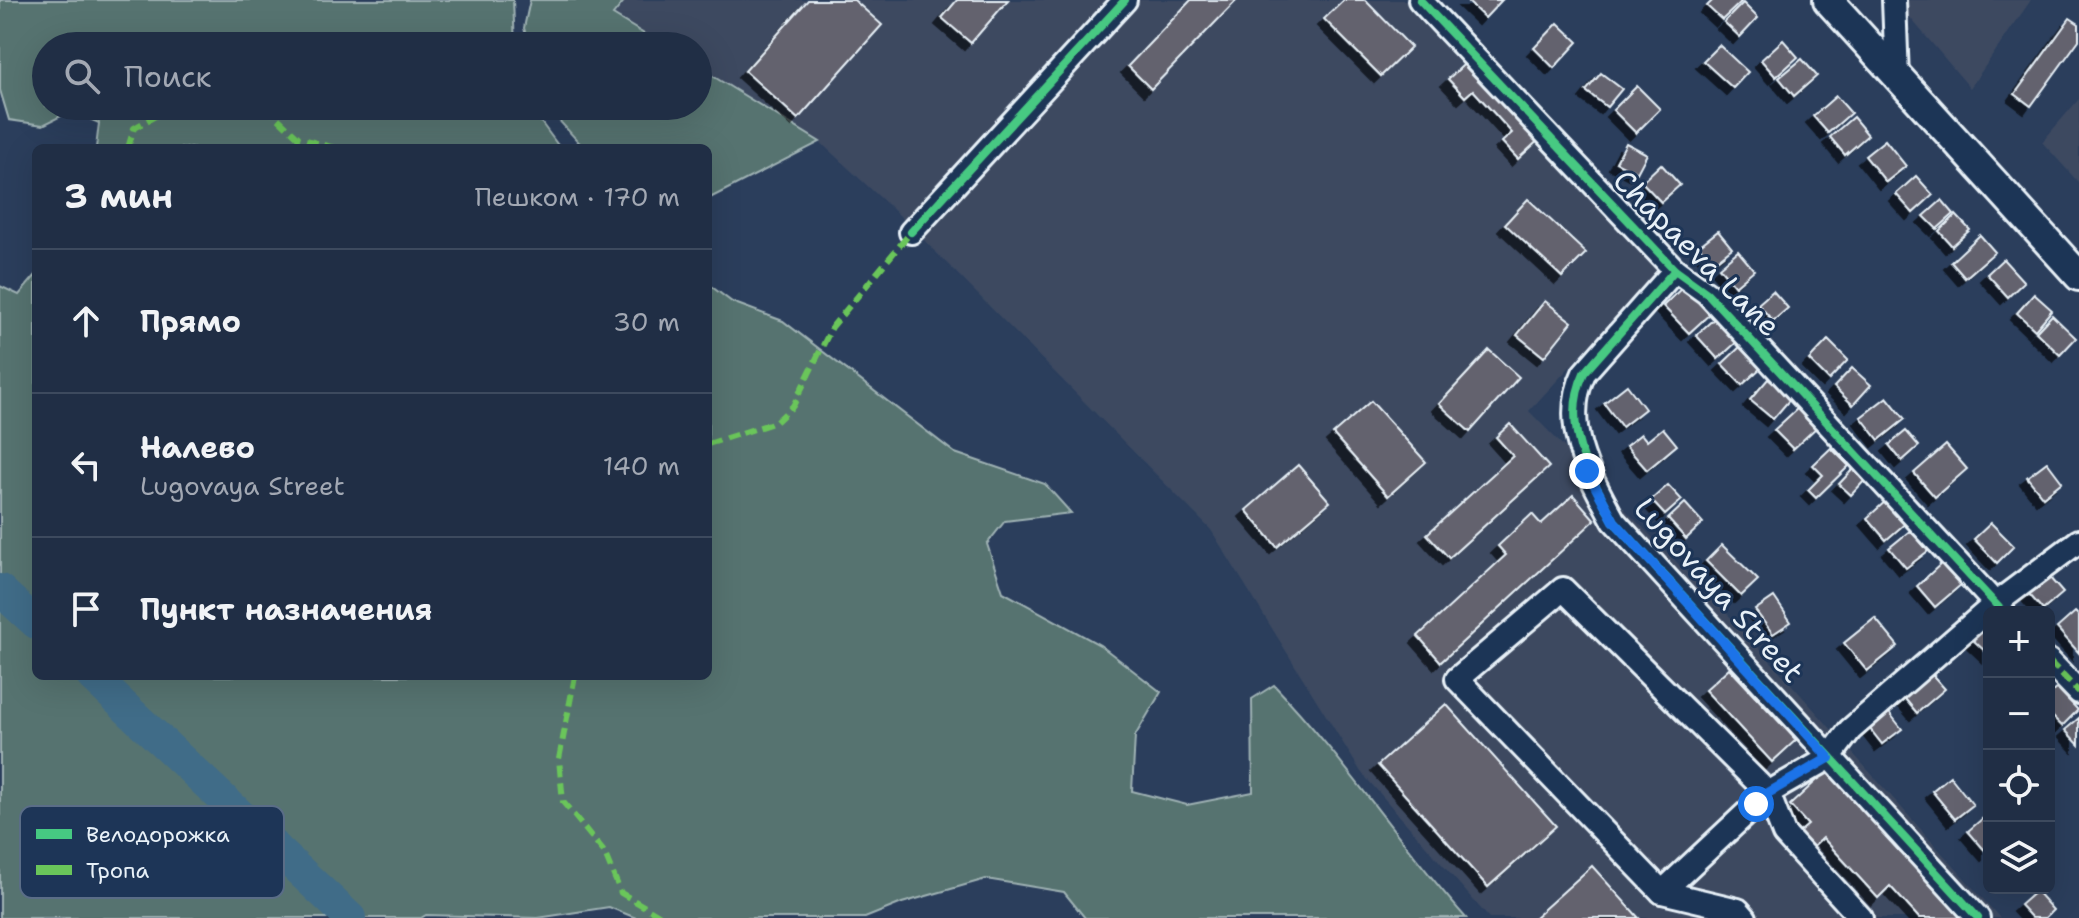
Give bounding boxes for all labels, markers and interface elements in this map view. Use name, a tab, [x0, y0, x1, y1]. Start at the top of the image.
search box	[32, 32, 712, 120]
icon: search	[60, 54, 104, 98]
text: Поиск	[124, 56, 212, 97]
street label: Chapaeva Lane	[1604, 160, 1790, 346]
text: 3 мин	[64, 173, 173, 219]
text: Пешком · 170 m	[475, 179, 680, 214]
icon: ahead	[64, 299, 108, 343]
text: Прямо	[140, 301, 241, 342]
text: 30 m	[613, 304, 680, 339]
text: Налево	[140, 427, 255, 468]
icon: left	[64, 443, 108, 487]
text: 140 m	[603, 448, 680, 483]
route end	[1569, 453, 1605, 489]
text: Lugovaya Street	[140, 468, 345, 503]
street label: Lugovaya Street	[1625, 488, 1813, 692]
icon: arrive	[64, 587, 108, 631]
text: Пункт назначения	[140, 589, 432, 630]
map controls	[1983, 606, 2055, 894]
button: +	[1983, 606, 2055, 678]
button: −	[1983, 678, 2055, 750]
button: locate	[1983, 750, 2055, 822]
route start	[1738, 786, 1774, 822]
legend	[20, 806, 284, 898]
text: Велодорожка	[86, 820, 230, 849]
button: layers	[1983, 822, 2055, 894]
text: Тропа	[86, 856, 150, 885]

